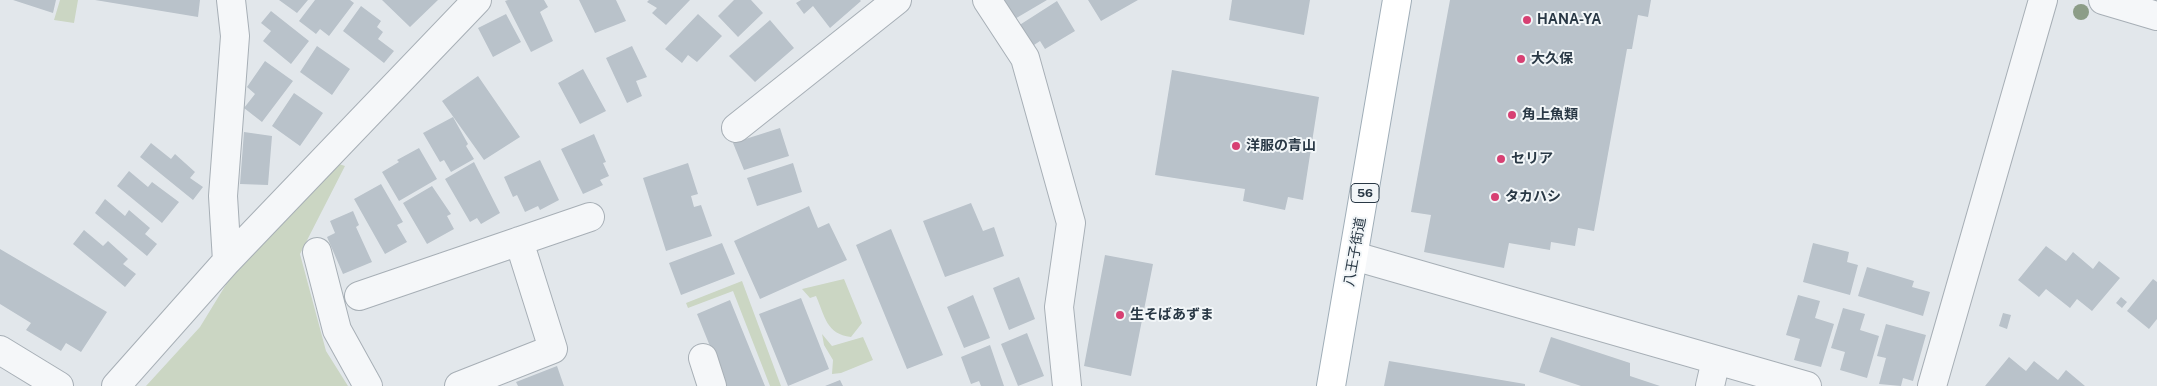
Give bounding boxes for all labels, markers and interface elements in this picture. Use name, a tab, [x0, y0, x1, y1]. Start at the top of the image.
place label: HANA-YA	[1537, 12, 1601, 28]
marker: HANA-YA	[1521, 14, 1533, 26]
place label: 大久保	[1531, 51, 1573, 67]
marker: 大久保	[1515, 53, 1527, 65]
place label: 角上魚類	[1522, 107, 1578, 123]
marker: 角上魚類	[1506, 109, 1518, 121]
place label: 洋服の青山	[1246, 138, 1316, 154]
marker: 洋服の青山	[1230, 140, 1242, 152]
place label: セリア	[1511, 151, 1553, 167]
marker: セリア	[1495, 153, 1507, 165]
road number: 56	[1351, 184, 1379, 202]
place label: タカハシ	[1505, 189, 1561, 205]
marker: タカハシ	[1489, 191, 1501, 203]
street label: 八王子街道	[1341, 216, 1369, 288]
place label: 生そばあずま	[1130, 307, 1214, 323]
marker: 生そばあずま	[1114, 309, 1126, 321]

